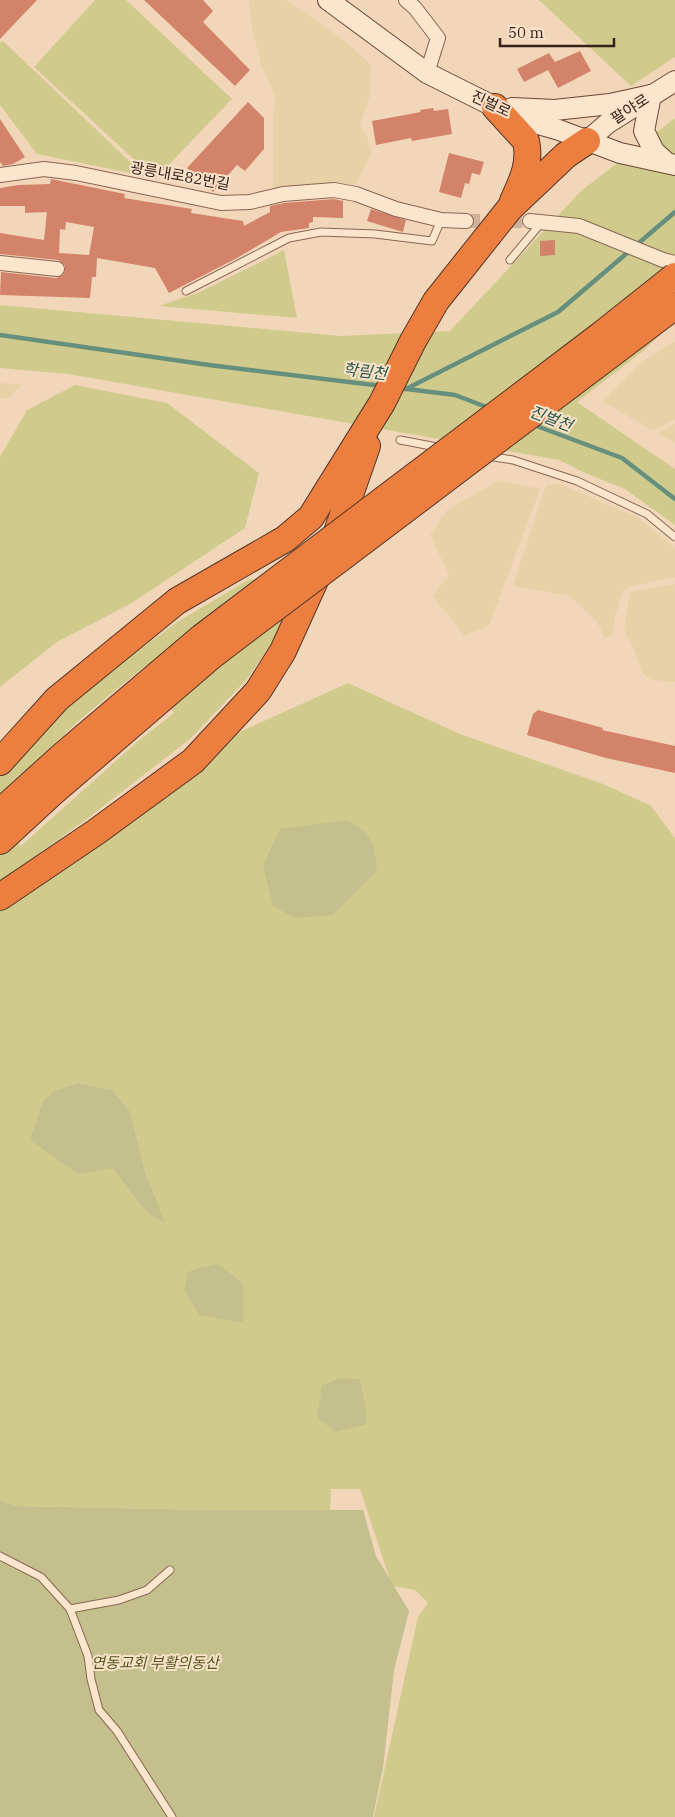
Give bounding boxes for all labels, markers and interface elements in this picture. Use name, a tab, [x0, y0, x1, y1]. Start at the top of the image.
scale bar	[500, 15, 614, 47]
text: 50 m	[508, 23, 544, 42]
street label: 진벌로	[468, 86, 514, 121]
street label: 팔야로	[607, 89, 652, 128]
street label: 광릉내로82번길	[129, 157, 231, 194]
water label: 학림천	[342, 358, 390, 384]
water label: 진벌천	[527, 401, 577, 436]
park label: 연동교회 부활의동산	[91, 1653, 221, 1672]

